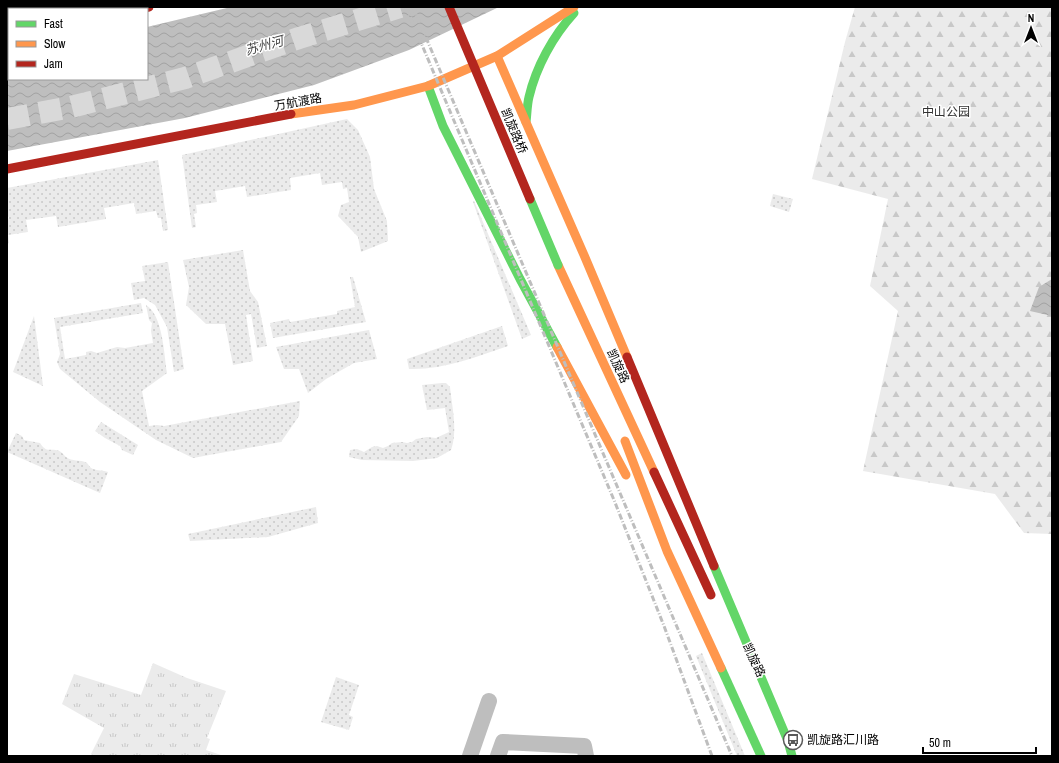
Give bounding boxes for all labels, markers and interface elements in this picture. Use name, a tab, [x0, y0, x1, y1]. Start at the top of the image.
legend	[8, 8, 148, 80]
north arrow	[1011, 8, 1051, 48]
text: N	[1028, 11, 1034, 25]
text: Fast	[44, 16, 63, 32]
water label: 苏州河	[243, 31, 288, 59]
text: Slow	[44, 36, 66, 52]
text: Jam	[44, 56, 63, 72]
street label: 万航渡路	[273, 90, 323, 114]
park label: 中山公园	[922, 104, 970, 120]
street label: 凯旋路桥	[497, 106, 531, 156]
street label: 凯旋路	[603, 346, 633, 386]
street label: 凯旋路	[739, 640, 769, 680]
bus stop icon: 凯旋路汇川路	[782, 729, 804, 751]
scale bar	[923, 729, 1036, 755]
place label: 凯旋路汇川路	[807, 732, 879, 748]
text: 50 m	[929, 735, 951, 751]

